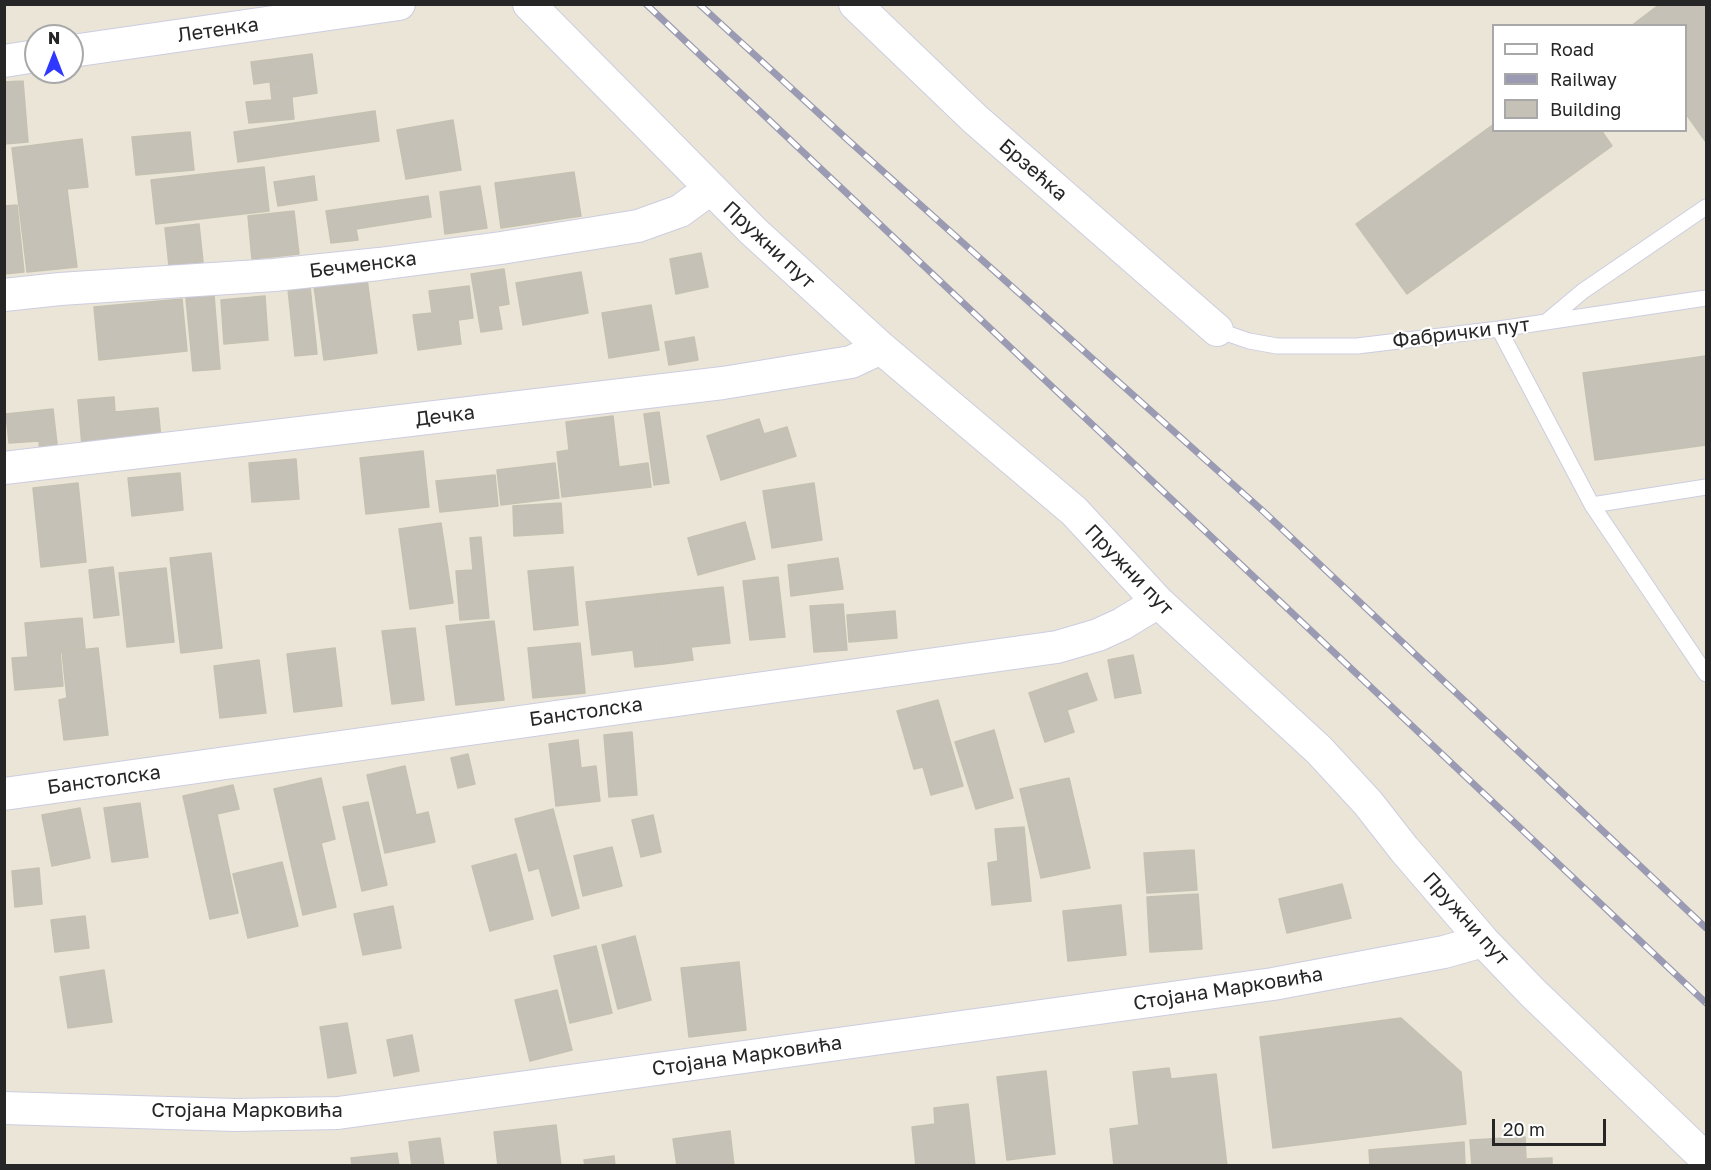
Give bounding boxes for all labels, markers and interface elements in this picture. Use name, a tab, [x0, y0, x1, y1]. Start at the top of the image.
street label: Летенка	[176, 12, 260, 48]
north arrow	[24, 24, 84, 84]
legend	[1492, 24, 1687, 132]
text: N	[48, 28, 60, 48]
text: Road	[1550, 38, 1594, 60]
text: Railway	[1550, 68, 1617, 90]
text: Building	[1550, 98, 1621, 120]
street label: Брзећка	[994, 134, 1072, 206]
street label: Пружни пут	[718, 196, 820, 294]
street label: Бечменска	[308, 247, 418, 283]
street label: Фабрички пут	[1391, 313, 1531, 353]
street label: Дечка	[414, 400, 476, 432]
street label: Пружни пут	[1080, 520, 1178, 620]
street label: Банстолска	[528, 692, 644, 732]
street label: Банстолска	[46, 760, 162, 800]
street label: Пружни пут	[1418, 867, 1514, 971]
street label: Стојана Марковића	[1132, 962, 1324, 1016]
street label: Стојана Марковића	[651, 1031, 843, 1081]
street label: Стојана Марковића	[151, 1099, 343, 1123]
scale bar	[1495, 1107, 1609, 1145]
text: 20 m	[1503, 1118, 1545, 1140]

